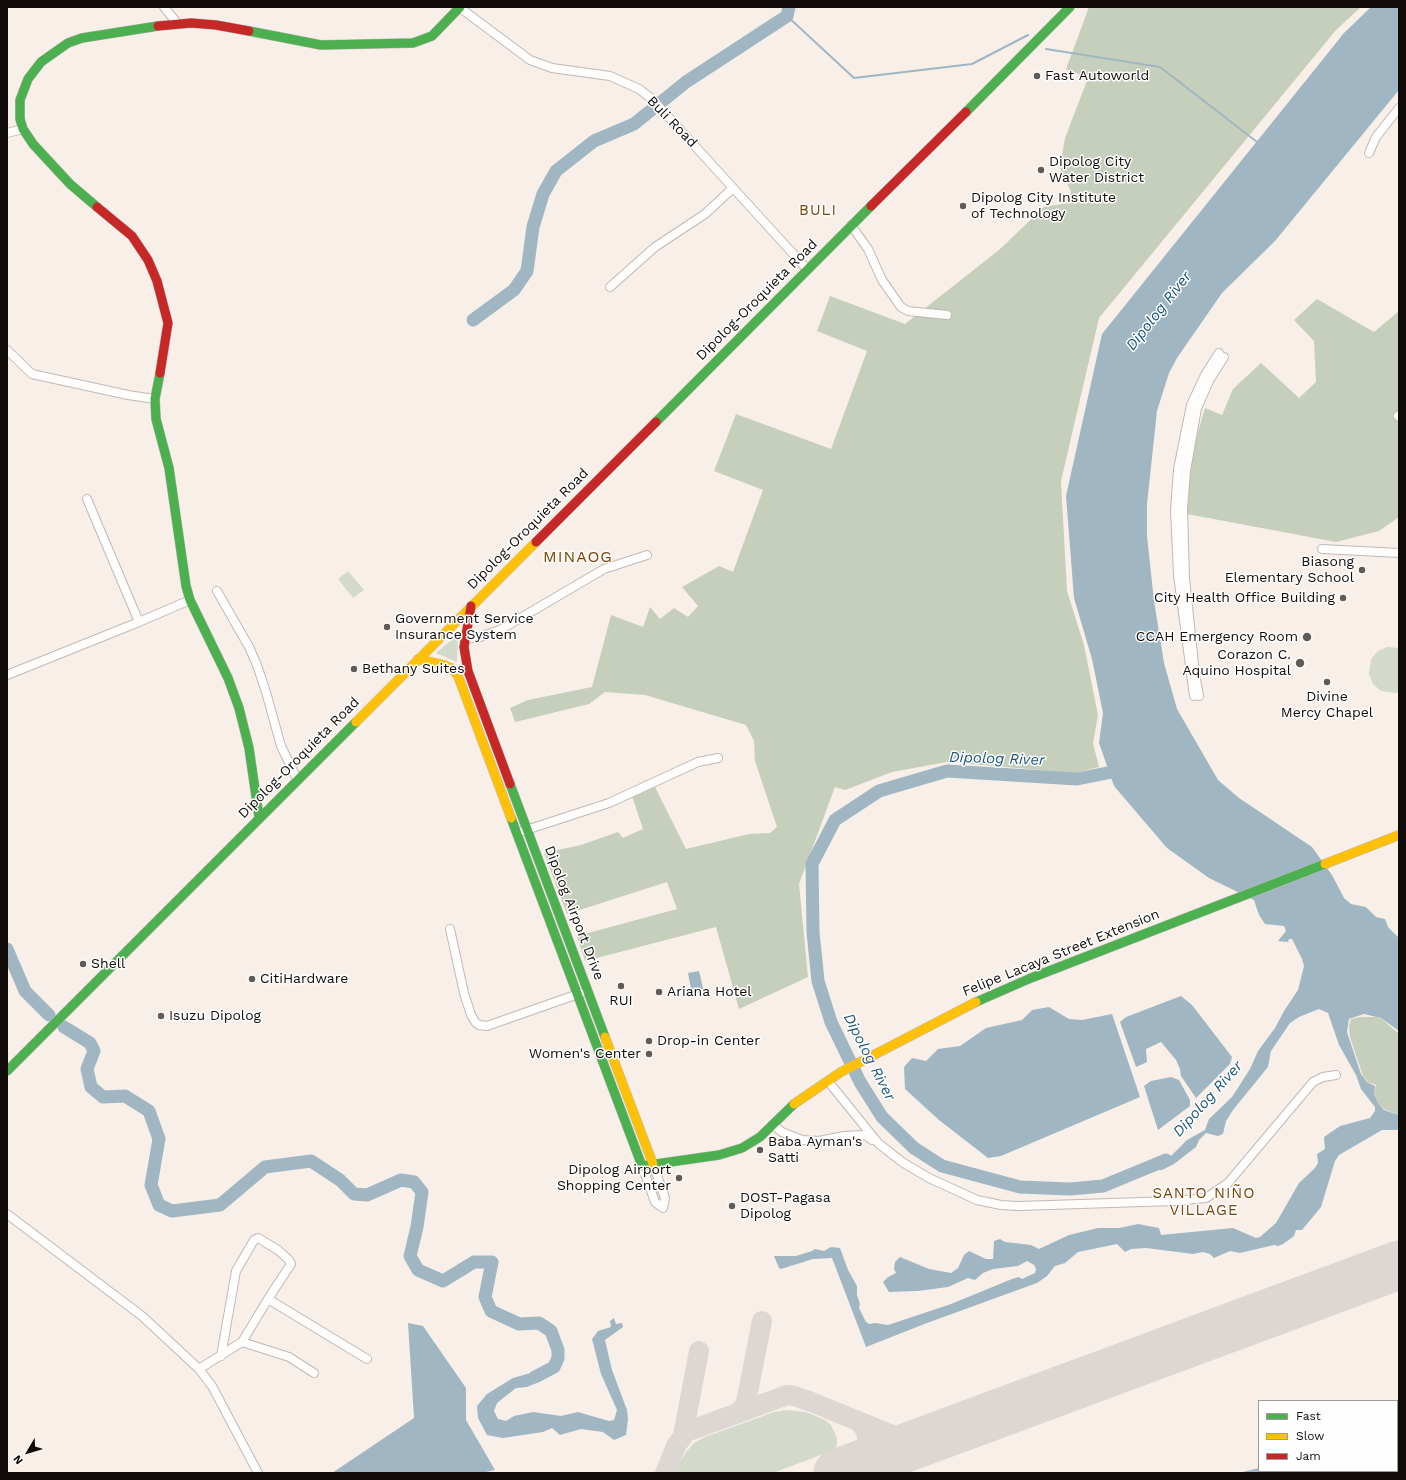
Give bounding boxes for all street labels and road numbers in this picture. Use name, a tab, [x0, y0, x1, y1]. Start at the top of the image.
street label: Buli Road	[643, 93, 701, 151]
street label: Dipolog-Oroquieta Road	[693, 236, 821, 364]
street label: Dipolog-Oroquieta Road	[464, 465, 592, 593]
street label: Dipolog-Oroquieta Road	[235, 694, 363, 822]
street label: Dipolog Airport Drive	[541, 844, 607, 982]
street label: Felipe Lacaya Street Extension	[960, 906, 1162, 1000]

